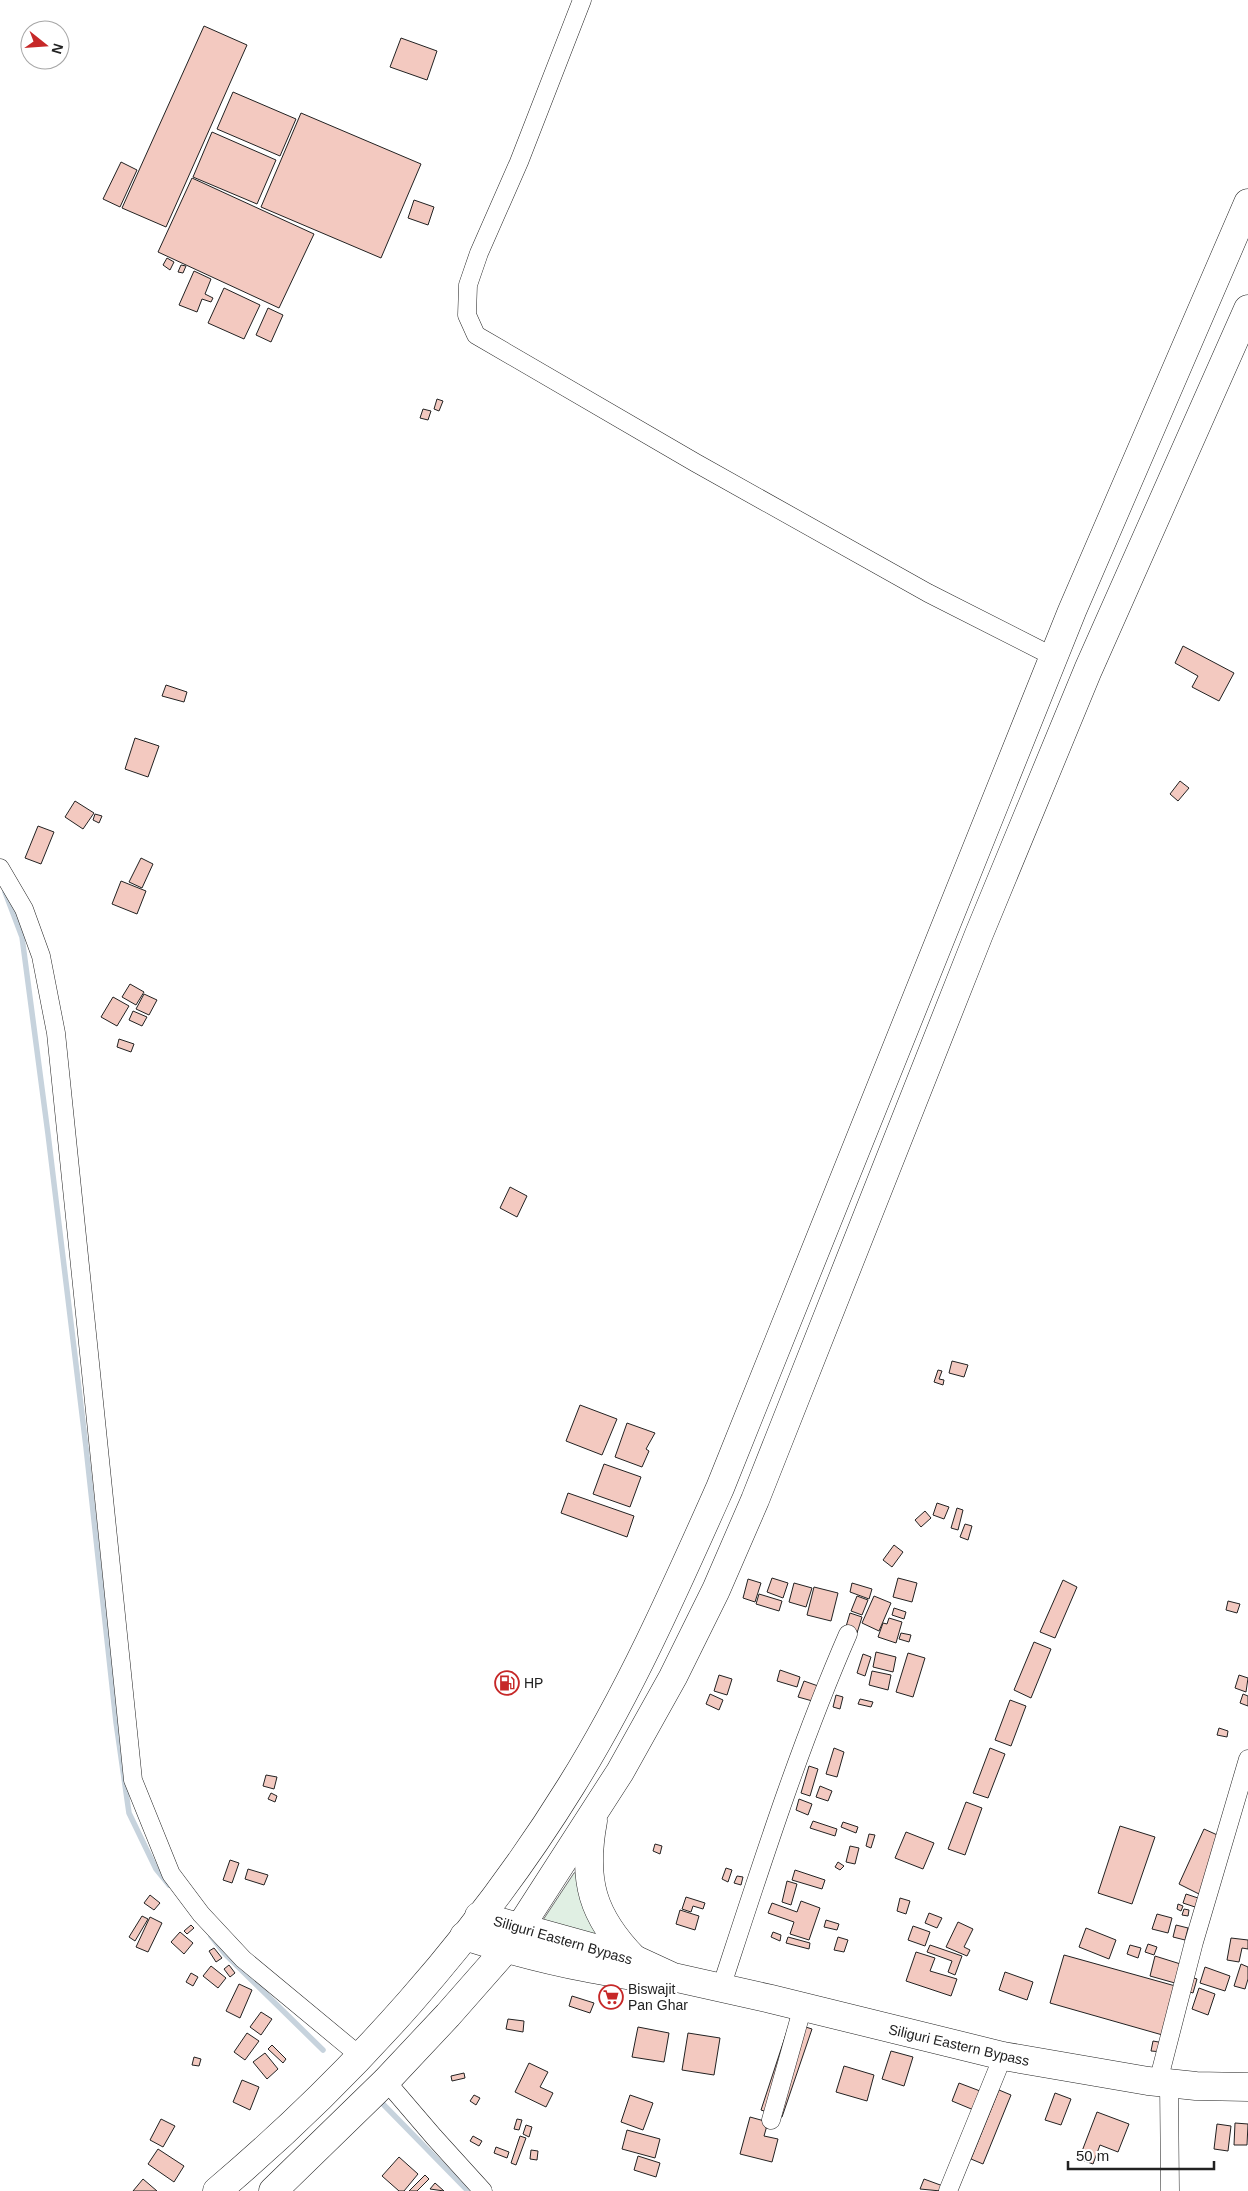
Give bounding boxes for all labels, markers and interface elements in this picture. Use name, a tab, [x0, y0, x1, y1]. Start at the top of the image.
north arrow	[20, 20, 70, 70]
text: N	[48, 42, 67, 56]
fuel station icon: HP	[494, 1670, 520, 1696]
place label: HP	[524, 1675, 543, 1691]
street label: Siliguri Eastern Bypass	[492, 1912, 634, 1968]
place label: Biswajit Pan Ghar	[628, 1981, 688, 2013]
supermarket icon: Biswajit Pan Ghar	[598, 1984, 624, 2010]
street label: Siliguri Eastern Bypass	[887, 2021, 1031, 2069]
scale bar	[1068, 2138, 1214, 2170]
text: 50 m	[1076, 2147, 1109, 2164]

